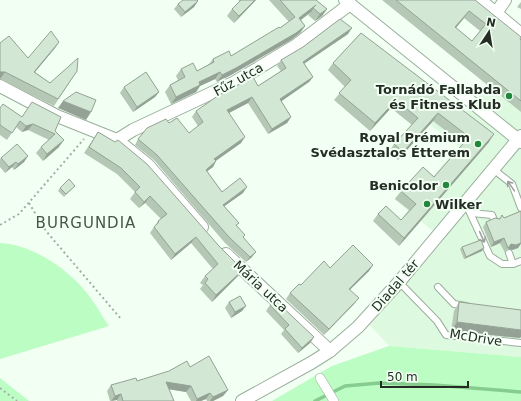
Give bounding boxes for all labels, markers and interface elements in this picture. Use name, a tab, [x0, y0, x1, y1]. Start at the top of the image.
north arrow	[469, 12, 509, 52]
text: N	[485, 15, 497, 30]
street label: Fűz utca	[211, 60, 266, 99]
place label: Tornádó Fallabda és Fitness Klub	[376, 82, 501, 112]
marker: Tornádó Fallabda és Fitness Klub	[504, 91, 514, 101]
place label: Royal Prémium Svédasztalos Étterem	[310, 130, 470, 160]
marker: Royal Prémium Svédasztalos Étterem	[473, 139, 483, 149]
place label: Benicolor	[369, 178, 439, 193]
marker: Benicolor	[441, 180, 451, 190]
one-way arrow	[507, 180, 515, 191]
place label: Wilker	[435, 197, 482, 212]
marker: Wilker	[422, 199, 432, 209]
district label: BURGUNDIA	[36, 214, 136, 232]
one-way arrow	[479, 231, 486, 243]
street label: Diadal tér	[369, 256, 422, 314]
street label: Mária utca	[230, 257, 291, 315]
street label: McDrive	[449, 326, 503, 349]
scale bar	[381, 363, 468, 389]
text: 50 m	[387, 370, 418, 384]

